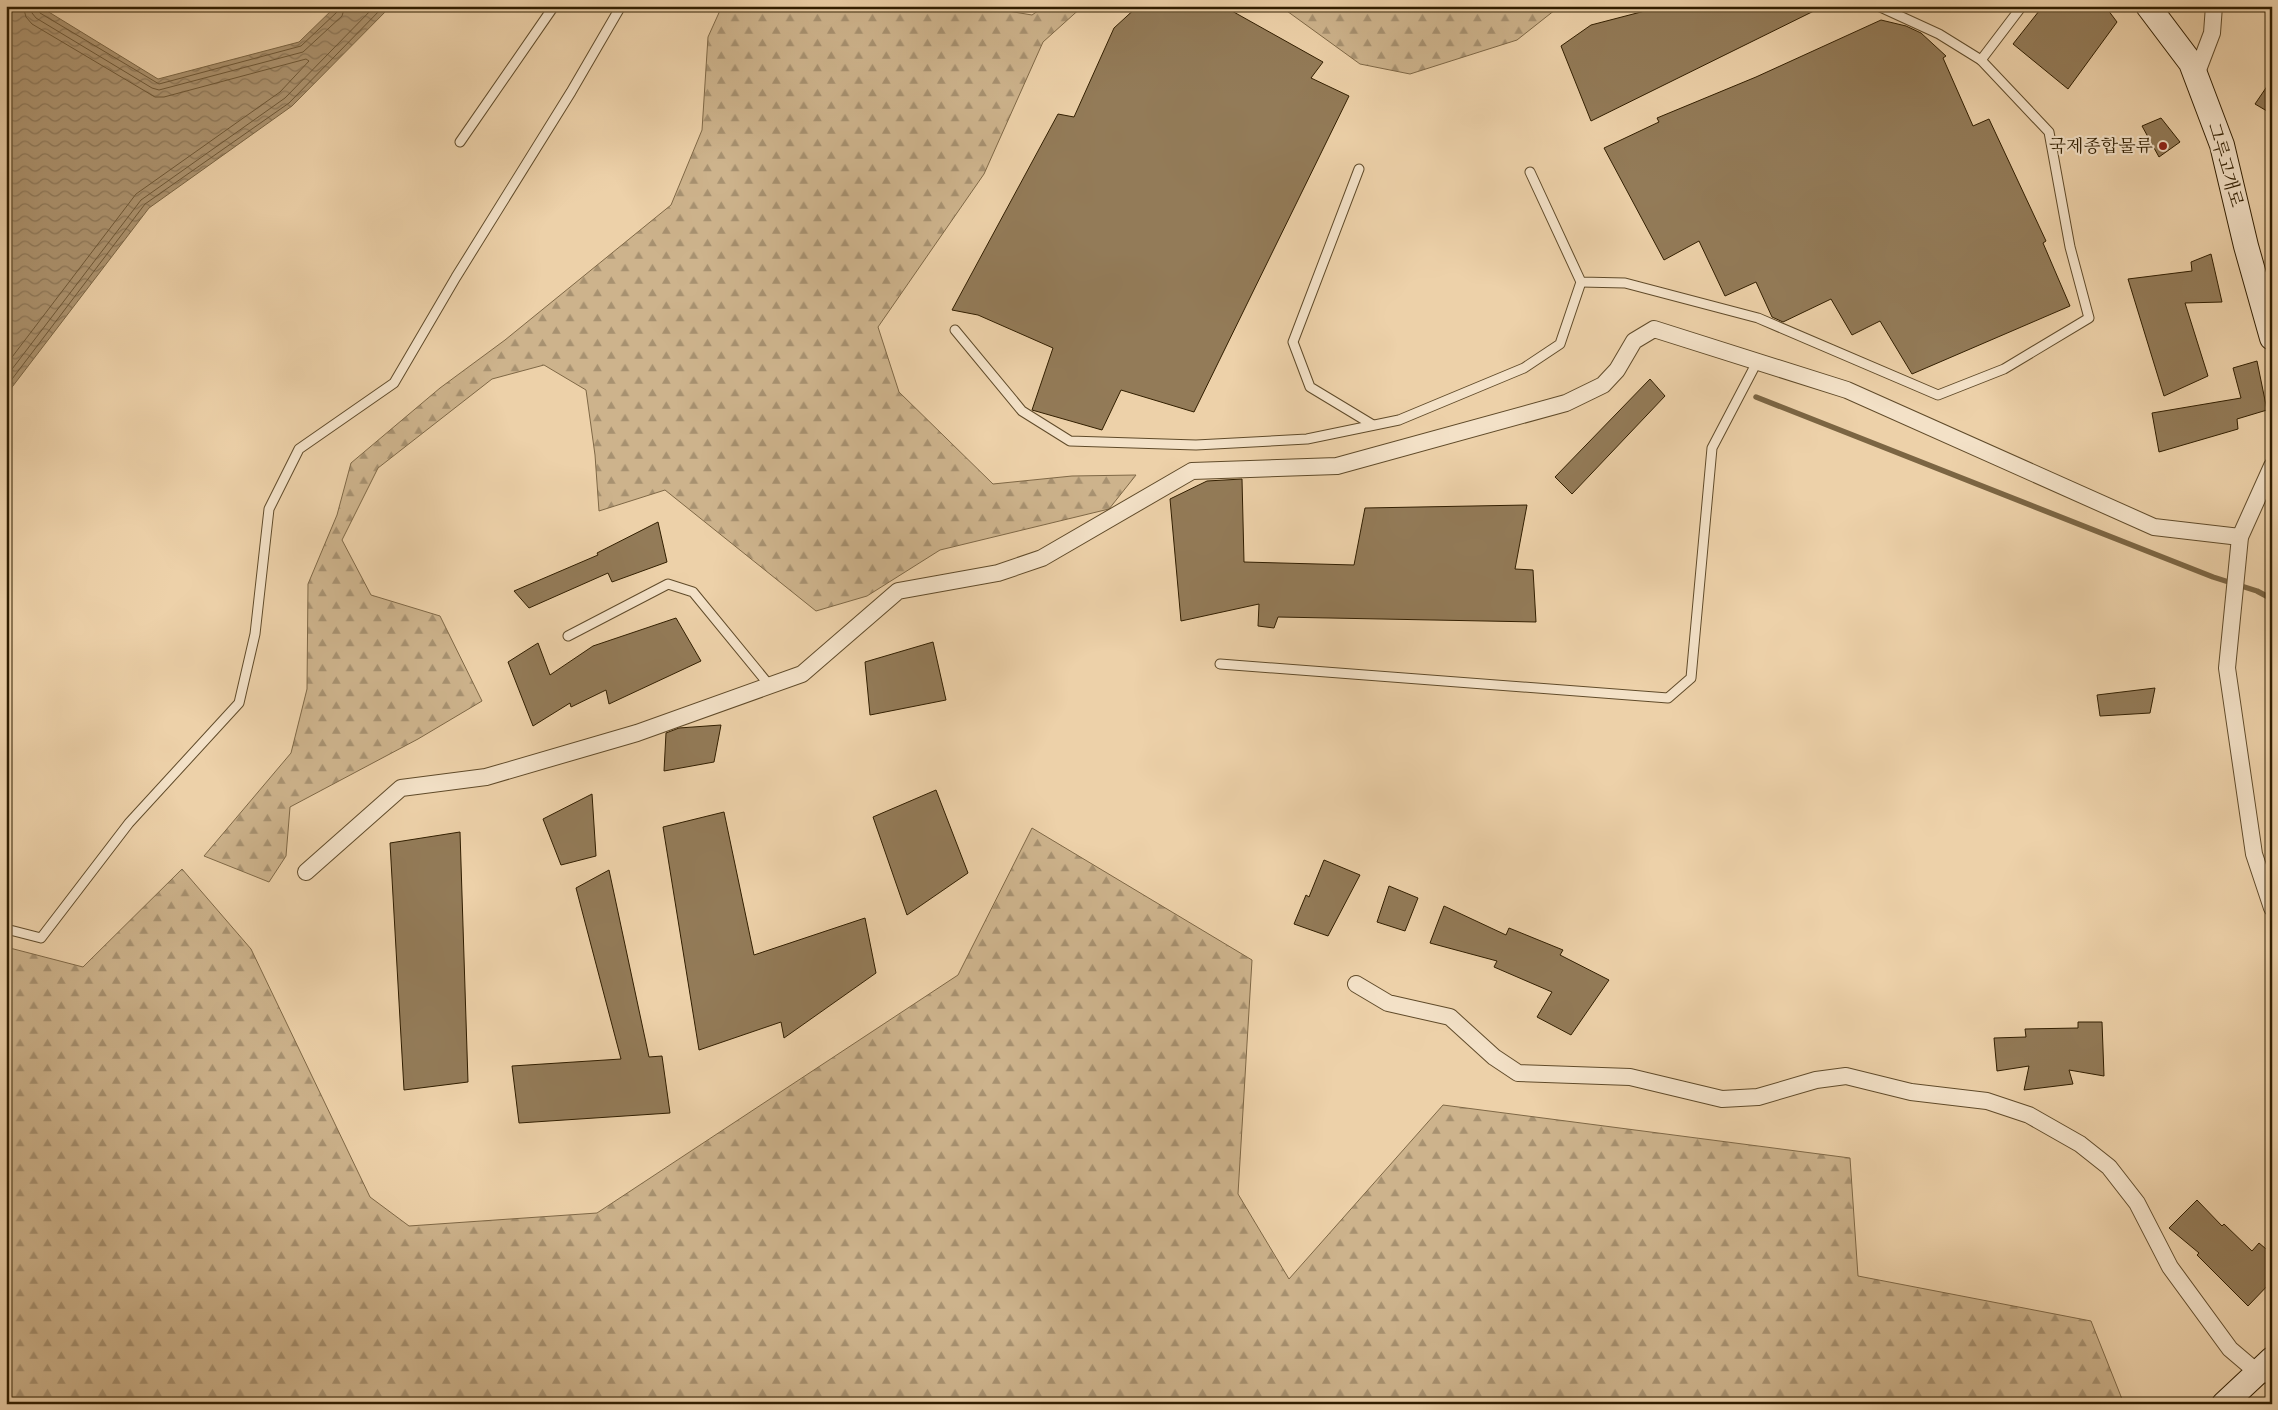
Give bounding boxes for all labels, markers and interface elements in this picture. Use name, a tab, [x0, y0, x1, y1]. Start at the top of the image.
street label: 그루고개로	[2202, 120, 2248, 210]
place label: 국제종합물류	[2049, 135, 2153, 158]
marker: 국제종합물류	[2157, 140, 2169, 152]

